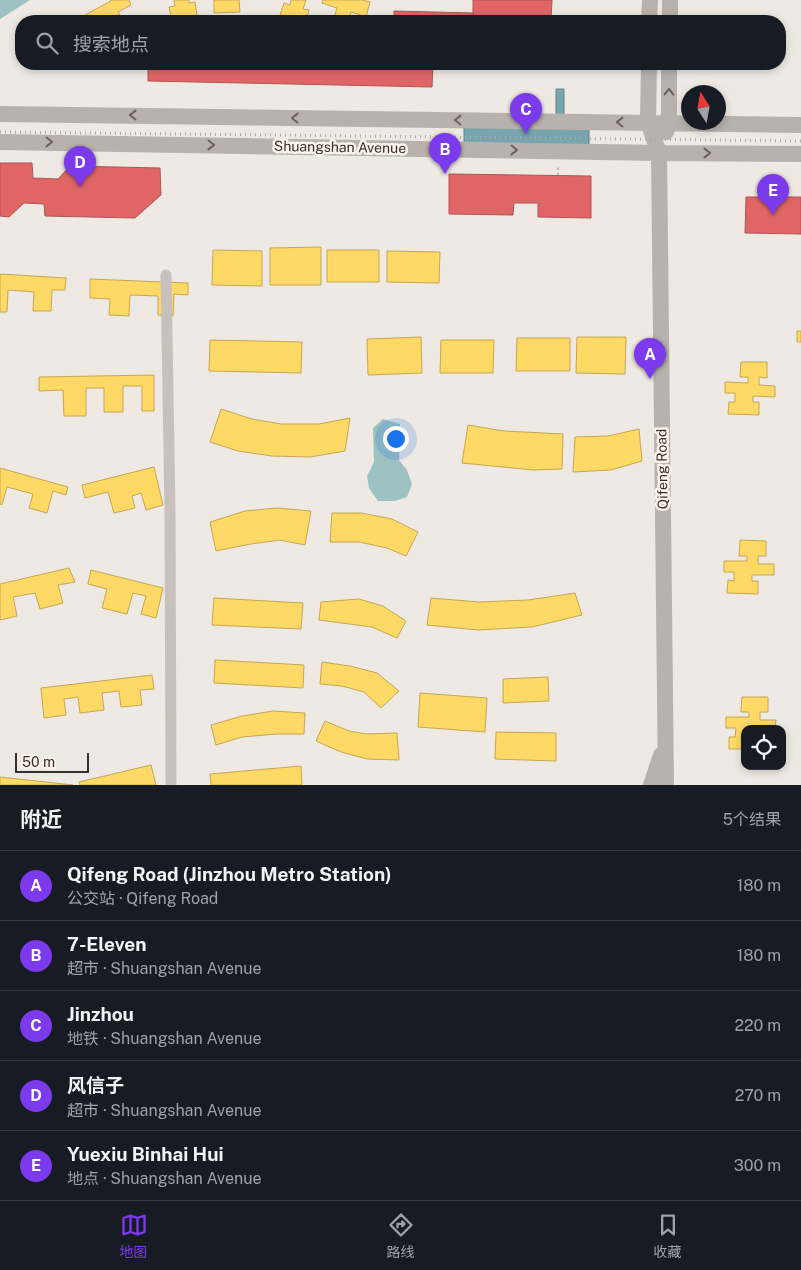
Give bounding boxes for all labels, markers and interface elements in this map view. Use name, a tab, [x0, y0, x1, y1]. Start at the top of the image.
search box	[15, 15, 786, 70]
icon: search	[33, 29, 61, 57]
text: 搜索地点	[73, 33, 149, 55]
north arrow	[681, 85, 726, 130]
one-way arrow	[664, 87, 674, 95]
pin: C	[510, 93, 542, 134]
one-way arrow	[128, 110, 136, 121]
one-way arrow	[291, 113, 298, 123]
one-way arrow	[453, 115, 461, 125]
one-way arrow	[616, 117, 624, 127]
pin: B	[429, 133, 461, 174]
one-way arrow	[45, 137, 53, 148]
street label: Shuangshan Avenue	[274, 138, 406, 156]
one-way arrow	[208, 140, 215, 150]
one-way arrow	[510, 145, 518, 156]
pin: D	[64, 146, 96, 187]
one-way arrow	[704, 148, 712, 158]
pin: E	[757, 174, 789, 215]
pin: A	[634, 338, 666, 379]
your location	[383, 426, 409, 452]
street label: Qifeng Road	[653, 429, 671, 509]
map controls	[741, 725, 786, 770]
button: locate	[741, 725, 786, 770]
scale bar	[15, 750, 89, 773]
text: 50 m	[22, 754, 55, 770]
text: 附近	[20, 807, 62, 832]
text: 5个结果	[723, 810, 781, 829]
text: Qifeng Road (Jinzhou Metro Station)	[67, 863, 392, 885]
text: A	[30, 876, 42, 895]
text: 180 m	[737, 876, 781, 895]
text: 公交站 · Qifeng Road	[67, 889, 218, 908]
text: 7-Eleven	[67, 933, 146, 955]
text: B	[31, 946, 41, 965]
text: 180 m	[737, 946, 781, 965]
text: 超市 · Shuangshan Avenue	[67, 959, 262, 978]
text: Jinzhou	[67, 1003, 134, 1025]
text: C	[30, 1016, 42, 1035]
text: 220 m	[734, 1016, 781, 1035]
text: 地铁 · Shuangshan Avenue	[67, 1029, 262, 1048]
text: 风信子	[67, 1074, 124, 1096]
text: D	[30, 1086, 42, 1105]
text: 270 m	[735, 1086, 781, 1105]
text: 超市 · Shuangshan Avenue	[67, 1101, 262, 1120]
text: Yuexiu Binhai Hui	[67, 1143, 224, 1165]
text: E	[31, 1156, 41, 1175]
text: 300 m	[734, 1156, 781, 1175]
text: 地点 · Shuangshan Avenue	[67, 1169, 262, 1188]
tab: 地图	[120, 1211, 148, 1261]
tab: 路线	[387, 1211, 415, 1261]
tab: 收藏	[654, 1211, 682, 1261]

